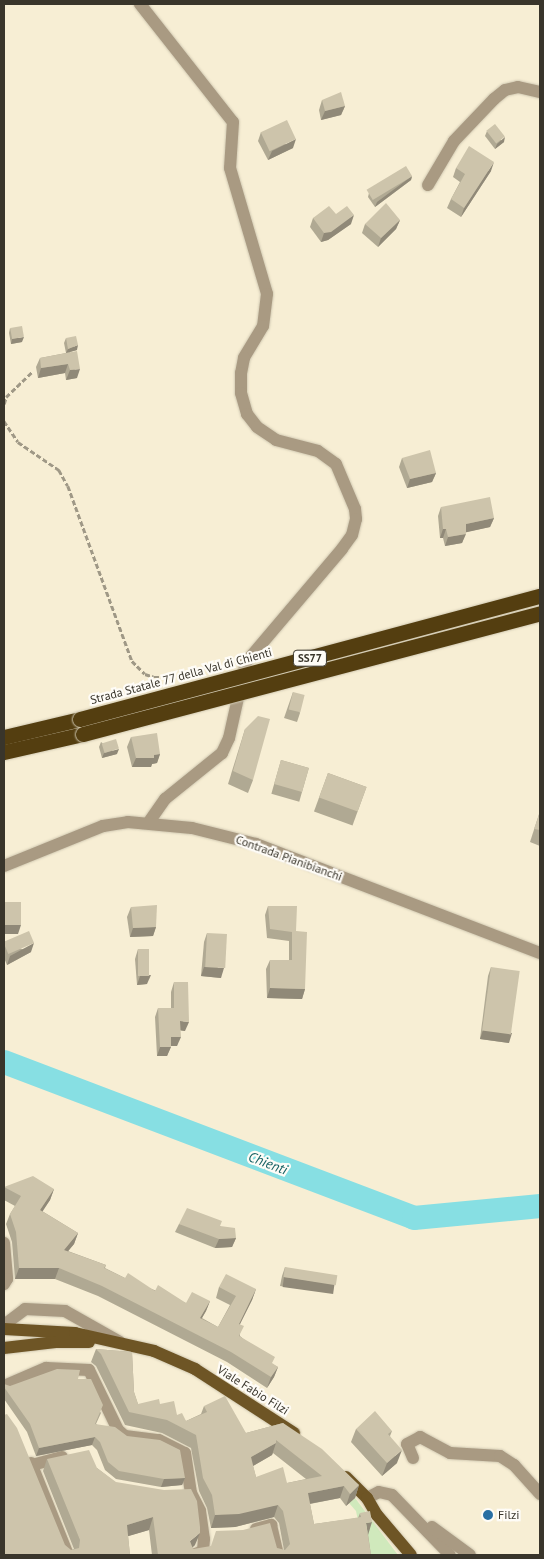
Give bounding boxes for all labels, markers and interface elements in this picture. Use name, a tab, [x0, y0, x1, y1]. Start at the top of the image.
street label: Strada Statale 77 della Val di Chienti	[88, 645, 274, 707]
road number: SS77	[292, 650, 328, 666]
street label: Contrada Pianibianchi	[234, 832, 344, 884]
water label: Chienti	[246, 1148, 290, 1178]
street label: Viale Fabio Filzi	[215, 1362, 291, 1418]
place label: Filzi	[498, 1508, 520, 1522]
marker: Filzi	[482, 1509, 494, 1521]

